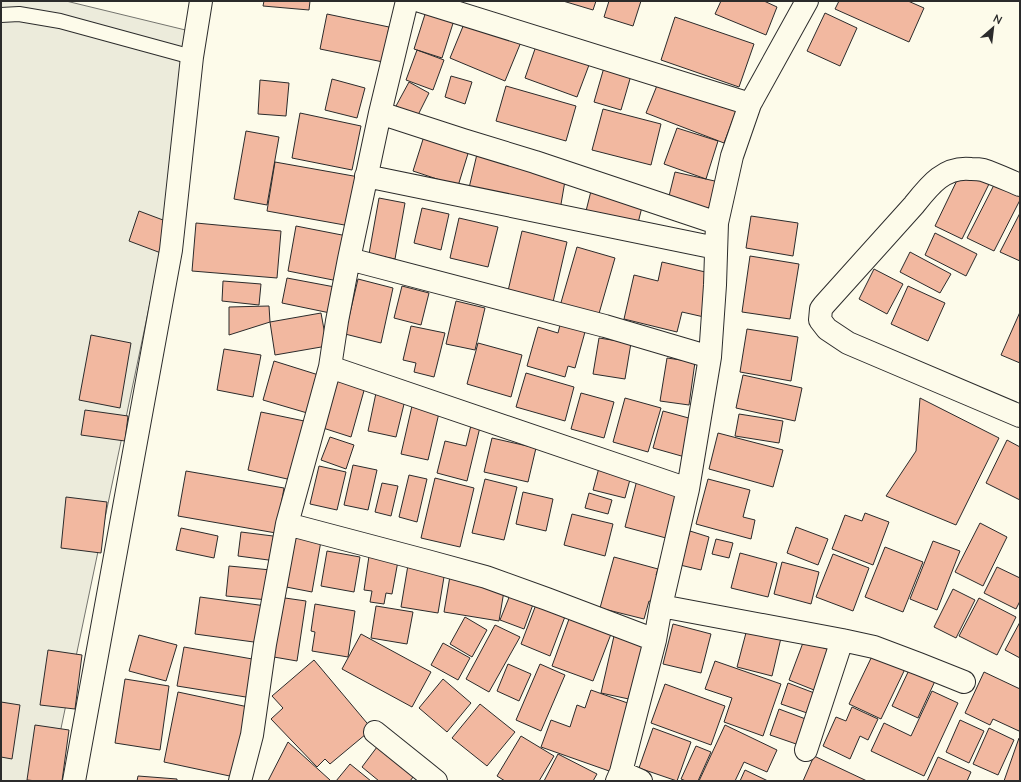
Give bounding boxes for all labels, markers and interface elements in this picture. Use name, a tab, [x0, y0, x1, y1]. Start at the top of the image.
north arrow	[973, 8, 1013, 48]
text: N	[990, 11, 1005, 28]

